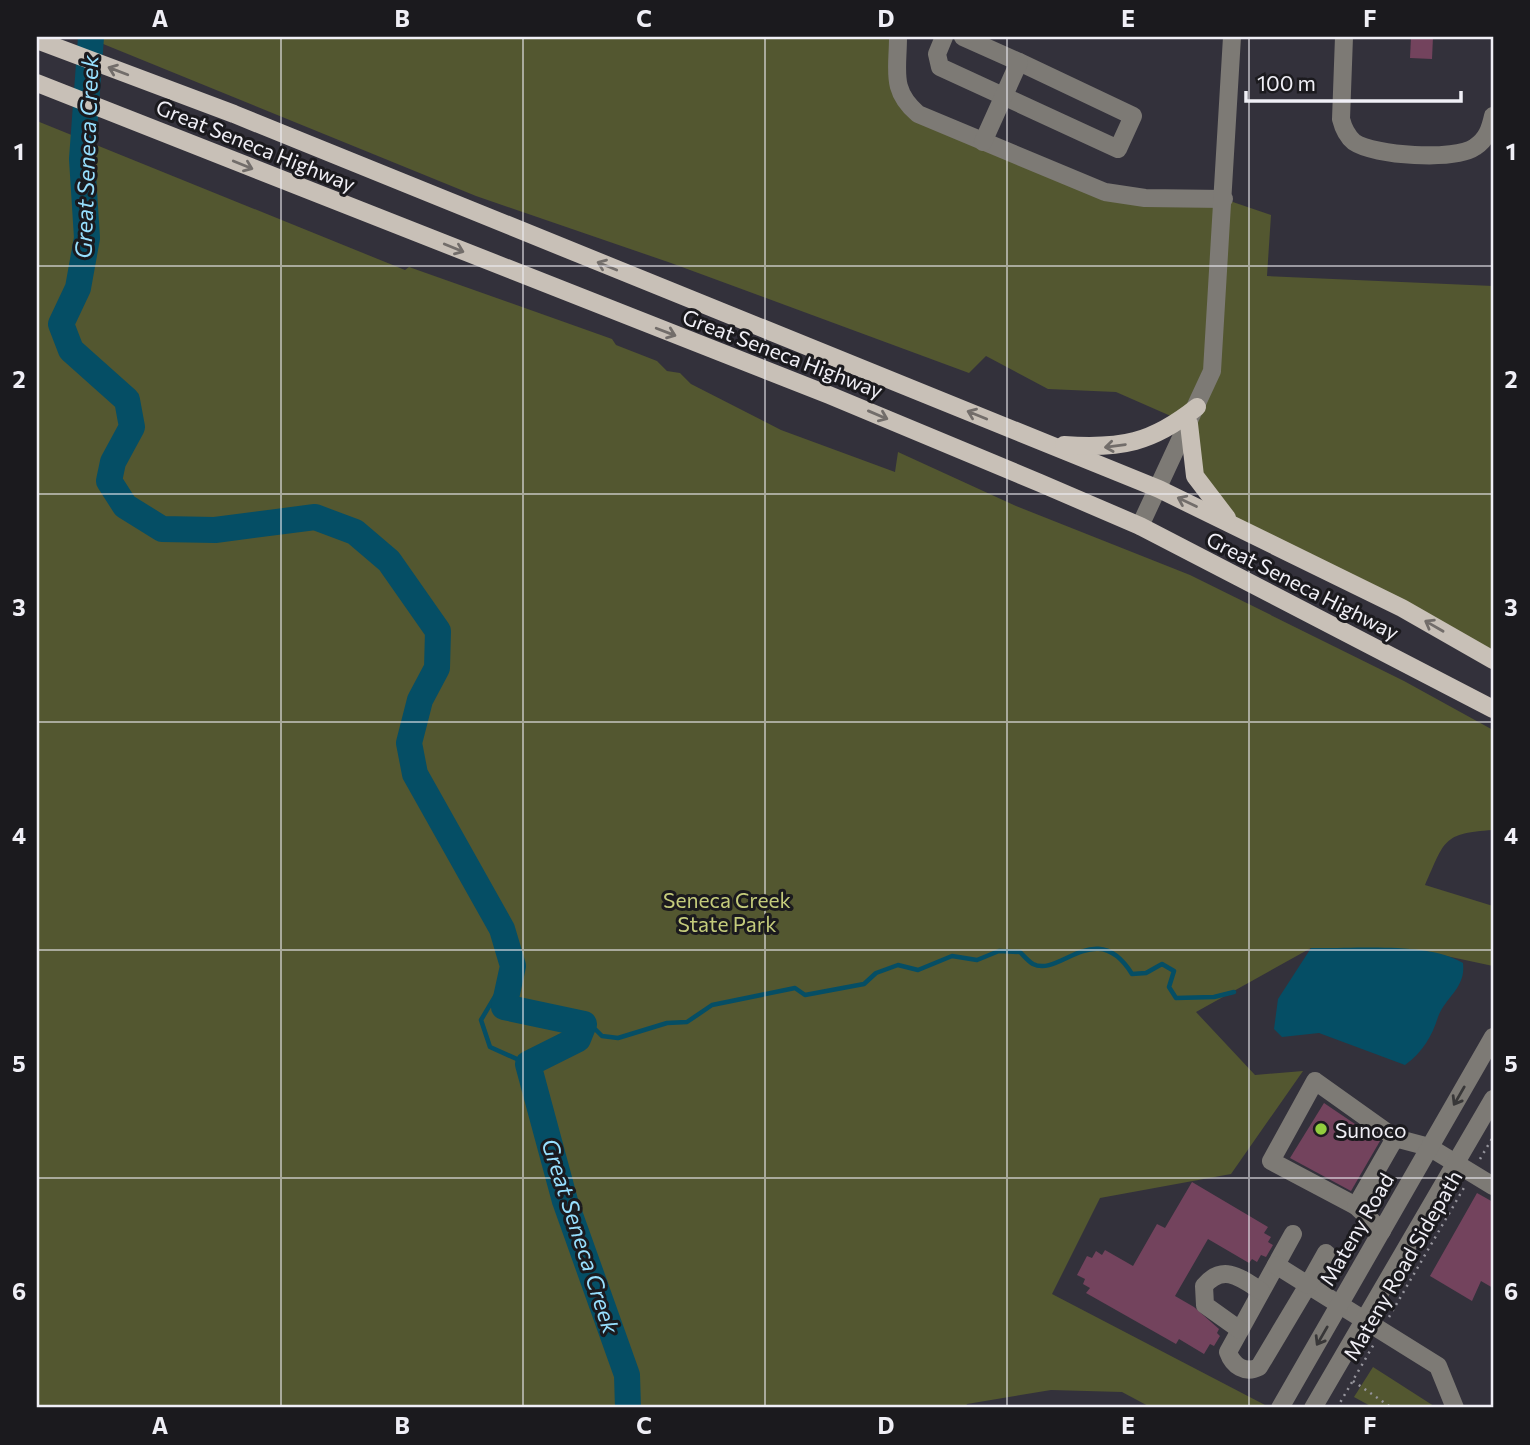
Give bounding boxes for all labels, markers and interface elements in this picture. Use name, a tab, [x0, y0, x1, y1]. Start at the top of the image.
text: A	[152, 4, 169, 32]
text: B	[394, 4, 410, 32]
text: C	[636, 4, 652, 32]
text: D	[878, 4, 895, 32]
text: E	[1121, 4, 1135, 32]
text: F	[1363, 4, 1377, 32]
water label: Great Seneca Creek	[68, 54, 104, 259]
scale bar	[1246, 60, 1462, 104]
one-way arrow	[108, 63, 130, 76]
text: 100 m	[1257, 70, 1316, 95]
street label: Great Seneca Highway	[153, 94, 359, 196]
text: 1	[14, 137, 24, 165]
text: 1	[1506, 137, 1516, 165]
one-way arrow	[232, 159, 253, 172]
one-way arrow	[443, 243, 465, 256]
one-way arrow	[596, 259, 618, 272]
street label: Great Seneca Highway	[679, 303, 887, 403]
one-way arrow	[655, 327, 677, 339]
text: 2	[12, 365, 26, 393]
text: 2	[1504, 365, 1518, 393]
one-way arrow	[967, 407, 988, 420]
one-way arrow	[867, 409, 888, 422]
one-way arrow	[1104, 439, 1127, 452]
one-way arrow	[1177, 495, 1198, 509]
street label: Great Seneca Highway	[1203, 526, 1403, 644]
text: 3	[12, 593, 26, 621]
text: 3	[1504, 593, 1518, 621]
one-way arrow	[1424, 619, 1445, 632]
text: 4	[12, 821, 26, 849]
text: 4	[1504, 821, 1518, 849]
park label: Seneca Creek State Park	[663, 887, 791, 936]
text: 5	[12, 1049, 26, 1077]
text: 5	[1504, 1049, 1518, 1077]
one-way arrow	[1452, 1085, 1466, 1105]
place label: Sunoco	[1335, 1117, 1407, 1142]
marker: Sunoco	[1313, 1121, 1329, 1137]
water label: Great Seneca Creek	[536, 1135, 626, 1338]
street label: Mateny Road Sidepath	[1337, 1166, 1467, 1364]
street label: Mateny Road	[1314, 1168, 1398, 1290]
text: 6	[12, 1277, 26, 1305]
text: 6	[1504, 1277, 1518, 1305]
one-way arrow	[1315, 1325, 1329, 1345]
text: A	[152, 1411, 169, 1439]
text: B	[394, 1411, 410, 1439]
text: C	[636, 1411, 652, 1439]
text: D	[878, 1411, 895, 1439]
text: E	[1121, 1411, 1135, 1439]
text: F	[1363, 1411, 1377, 1439]

